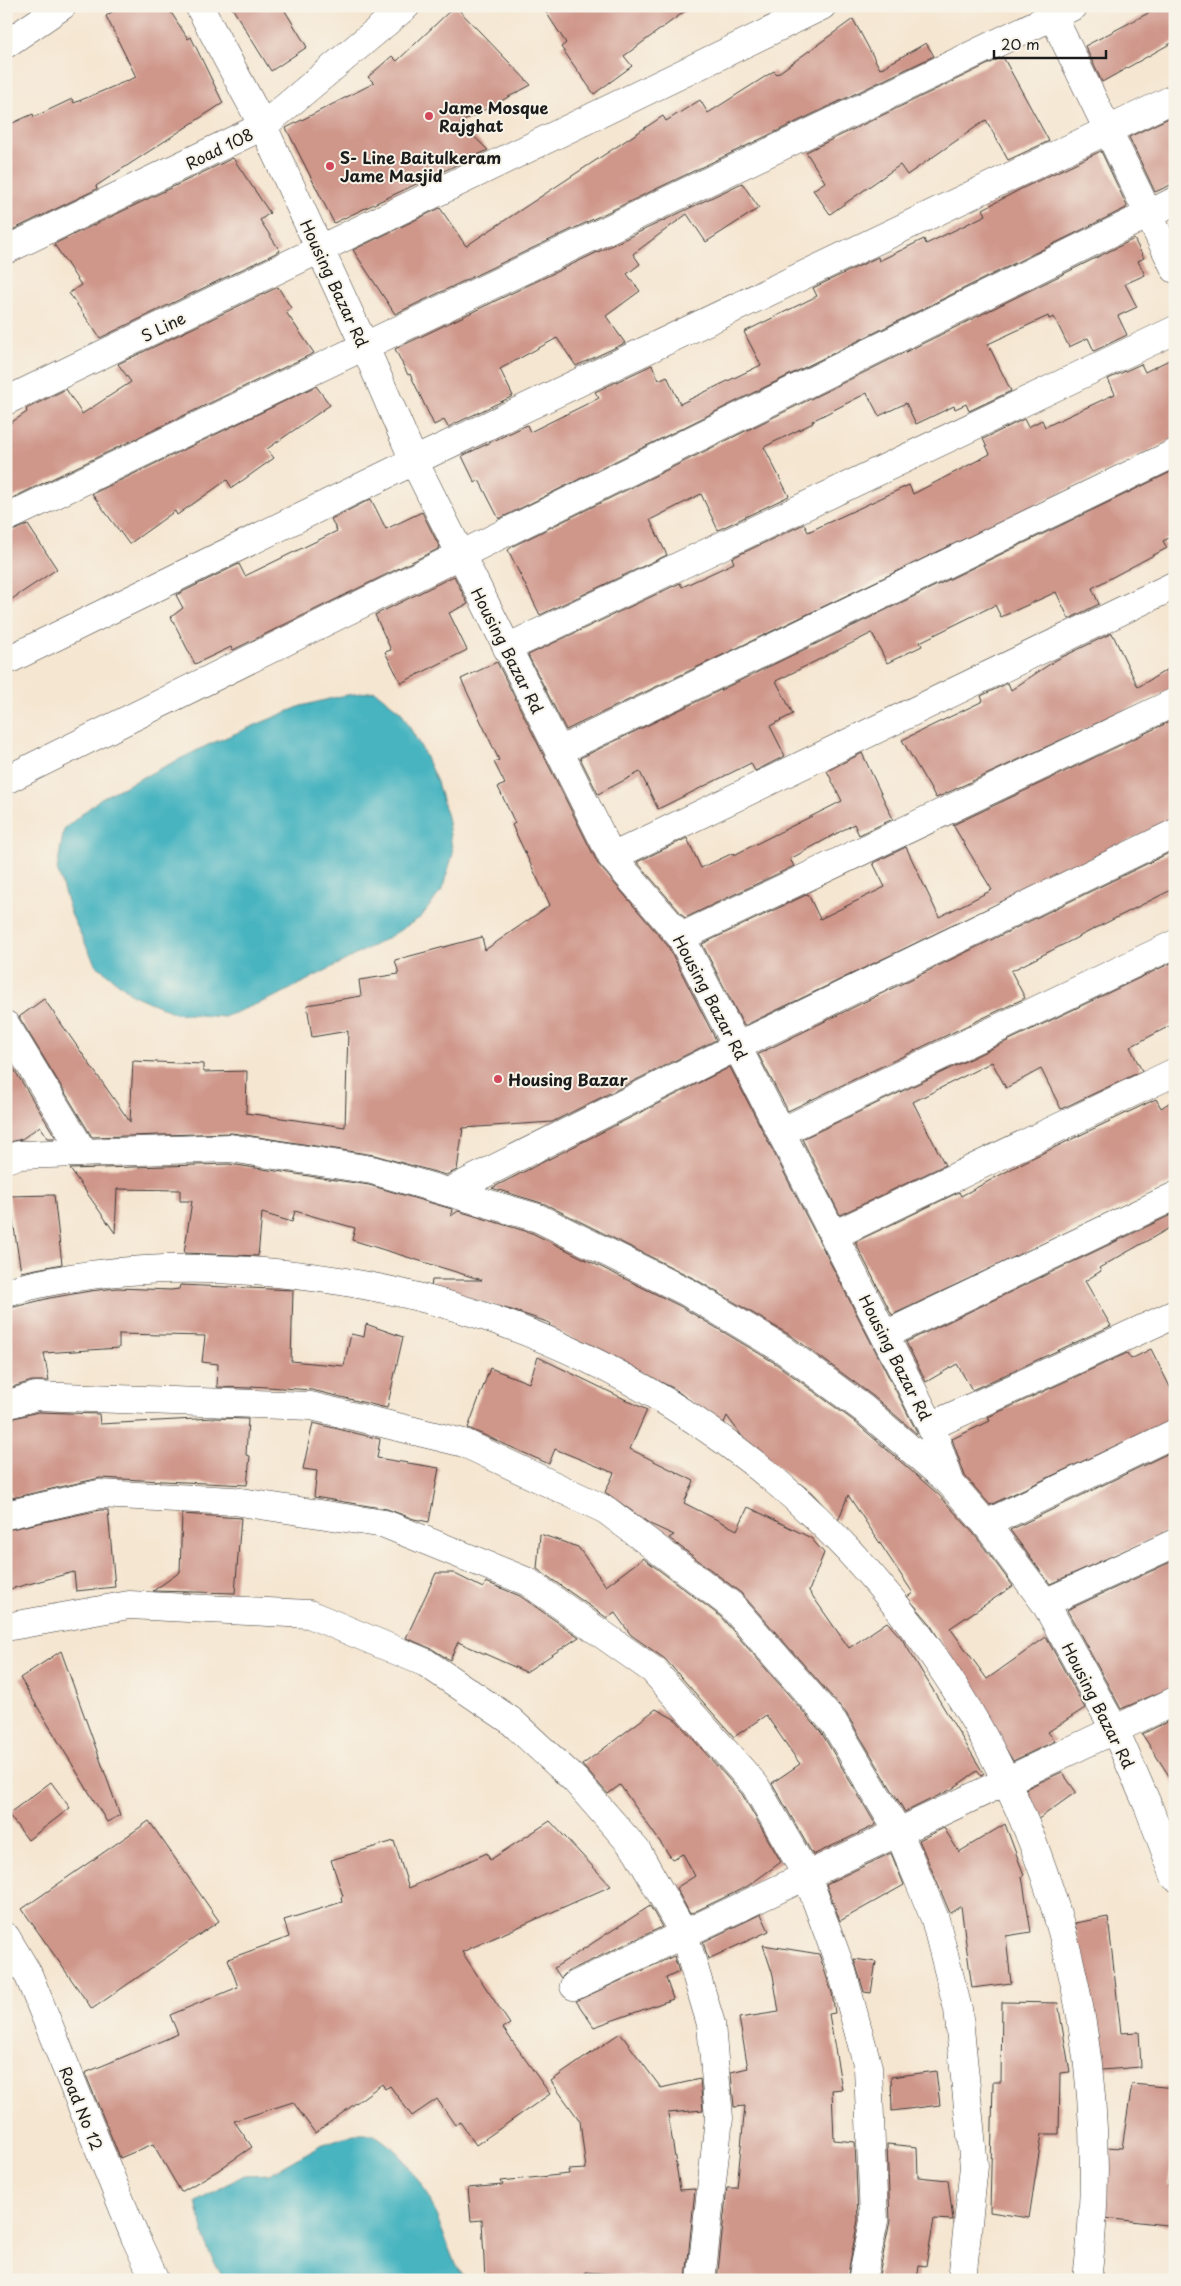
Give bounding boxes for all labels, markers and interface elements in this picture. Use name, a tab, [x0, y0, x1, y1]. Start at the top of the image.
scale bar	[994, 28, 1106, 60]
text: 20 m	[1001, 32, 1040, 55]
place label: Jame Mosque Rajghat	[439, 95, 549, 137]
marker: Jame Mosque Rajghat	[423, 110, 435, 122]
street label: Road 108	[181, 121, 257, 175]
place label: S- Line Baitulkeram Jame Masjid	[340, 145, 501, 187]
marker: S- Line Baitulkeram Jame Masjid	[324, 160, 336, 172]
street label: Housing Bazar Rd	[295, 215, 375, 351]
street label: S Line	[137, 305, 189, 347]
street label: Housing Bazar Rd	[466, 583, 550, 717]
street label: Housing Bazar Rd	[668, 930, 754, 1064]
place label: Housing Bazar	[508, 1067, 629, 1091]
marker: Housing Bazar	[492, 1073, 504, 1085]
street label: Housing Bazar Rd	[854, 1290, 938, 1424]
street label: Housing Bazar Rd	[1057, 1638, 1141, 1772]
street label: Road No 12	[54, 2062, 110, 2154]

